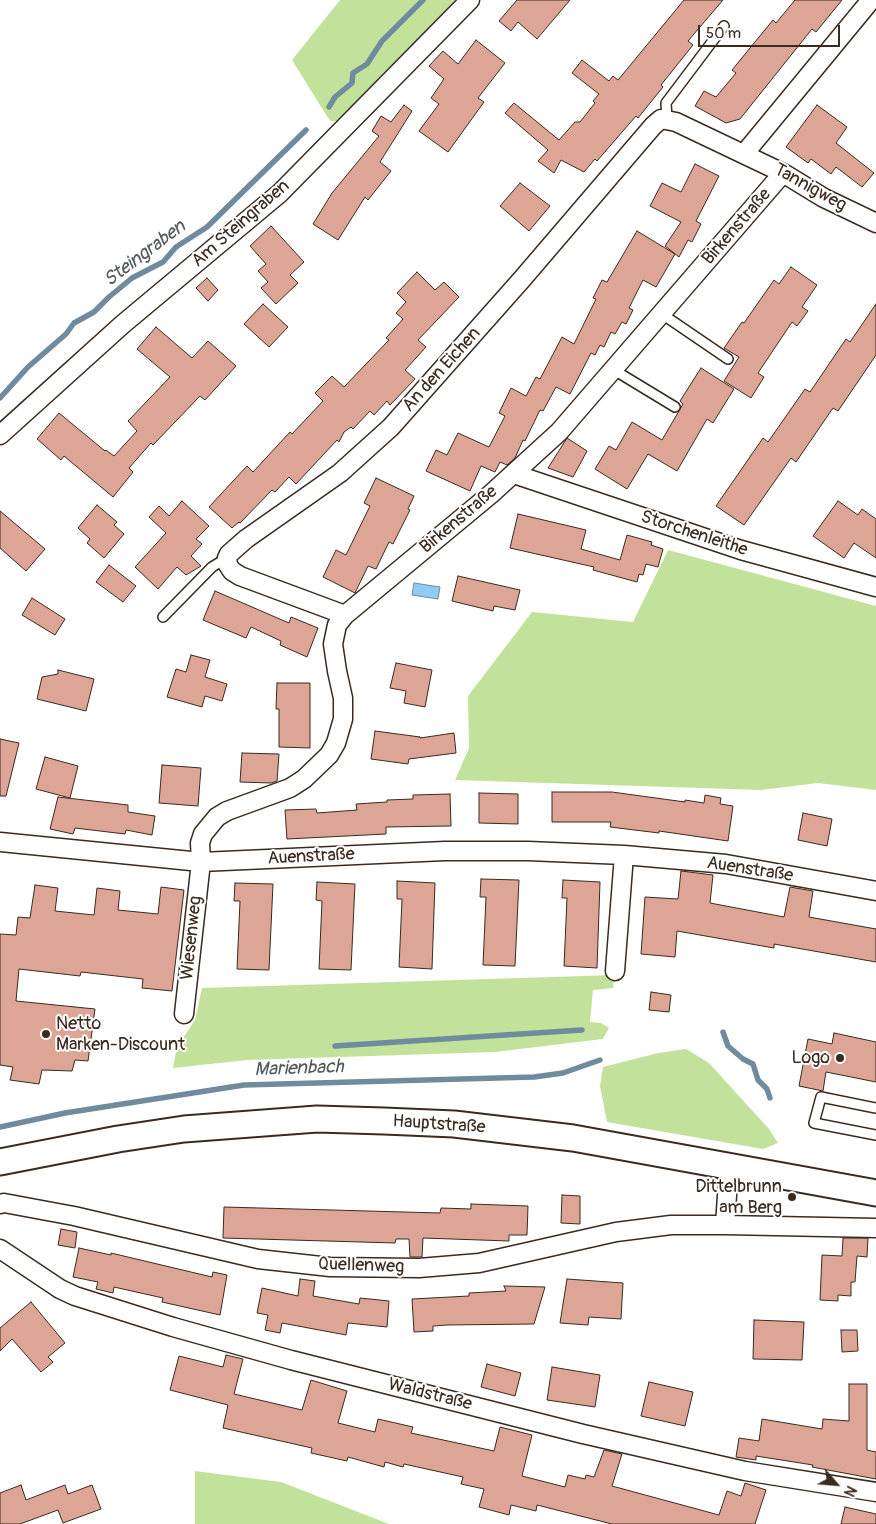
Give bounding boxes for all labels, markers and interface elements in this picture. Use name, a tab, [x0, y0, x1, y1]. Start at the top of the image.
scale bar	[701, 15, 844, 47]
text: 50 m	[706, 24, 741, 43]
street label: Tannigweg	[770, 159, 850, 217]
street label: Am Steingraben	[188, 176, 294, 272]
street label: Birkenstraße	[698, 184, 776, 270]
water label: Steingraben	[100, 216, 190, 292]
street label: An den Eichen	[398, 323, 486, 417]
street label: Birkenstraße	[416, 481, 502, 559]
street label: Storchenleithe	[638, 507, 750, 561]
street label: Auenstraße	[267, 844, 355, 870]
street label: Auenstraße	[705, 853, 795, 887]
street label: Wiesenweg	[177, 895, 207, 981]
place label: Netto Marken-Discount	[56, 1013, 185, 1056]
marker: Netto Marken-Discount	[40, 1028, 52, 1040]
place label: Logo	[791, 1047, 830, 1069]
marker: Logo	[834, 1052, 846, 1064]
water label: Marienbach	[254, 1056, 344, 1082]
street label: Hauptstraße	[392, 1111, 486, 1139]
place label: Dittelbrunn am Berg	[695, 1176, 782, 1218]
marker: Dittelbrunn am Berg	[786, 1191, 798, 1203]
street label: Quellenweg	[318, 1254, 404, 1278]
street label: Waldstraße	[386, 1374, 474, 1416]
north arrow	[811, 1459, 861, 1509]
text: N	[840, 1483, 860, 1499]

